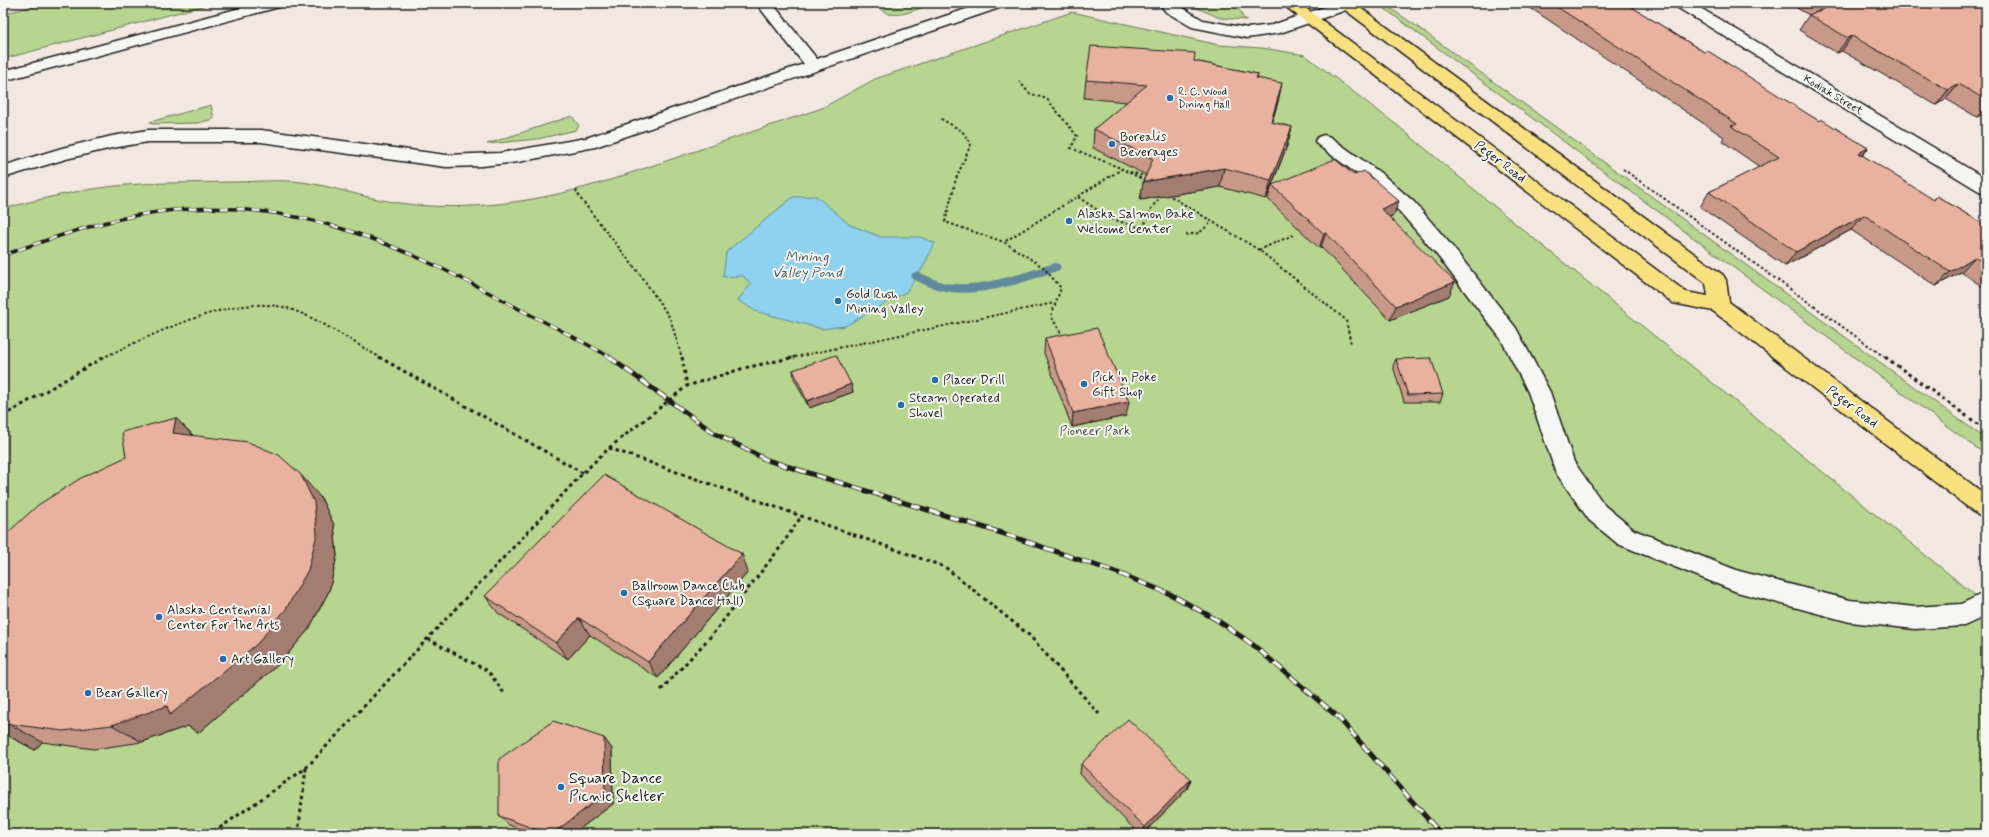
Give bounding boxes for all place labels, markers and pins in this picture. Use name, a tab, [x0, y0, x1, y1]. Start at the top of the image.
place label: R. C. Wood Dining Hall	[1178, 85, 1230, 112]
marker: R. C. Wood Dining Hall	[1165, 93, 1175, 103]
place label: Borealis Beverages	[1120, 129, 1178, 161]
marker: Borealis Beverages	[1107, 139, 1117, 149]
place label: Alaska Salmon Bake Welcome Center	[1077, 206, 1194, 238]
marker: Alaska Salmon Bake Welcome Center	[1064, 216, 1074, 226]
place label: Gold Rush Mining Valley	[846, 286, 924, 318]
marker: Gold Rush Mining Valley	[833, 296, 843, 306]
place label: Pick 'n Poke Gift Shop	[1092, 369, 1157, 401]
place label: Placer Drill	[943, 372, 1005, 389]
marker: Placer Drill	[930, 375, 940, 385]
marker: Pick 'n Poke Gift Shop	[1079, 379, 1089, 389]
place label: Steam Operated Shovel	[909, 390, 1000, 422]
marker: Steam Operated Shovel	[896, 400, 906, 410]
place label: Ballroom Dance Club (Square Dance Hall)	[632, 578, 745, 610]
marker: Ballroom Dance Club (Square Dance Hall)	[619, 588, 629, 598]
place label: Alaska Centennial Center For The Arts	[167, 602, 279, 634]
marker: Alaska Centennial Center For The Arts	[154, 612, 164, 622]
place label: Art Gallery	[231, 651, 294, 668]
marker: Art Gallery	[218, 654, 228, 664]
place label: Bear Gallery	[96, 685, 168, 702]
marker: Bear Gallery	[83, 688, 93, 698]
place label: Square Dance Picnic Shelter	[569, 768, 665, 807]
marker: Square Dance Picnic Shelter	[556, 782, 566, 792]

